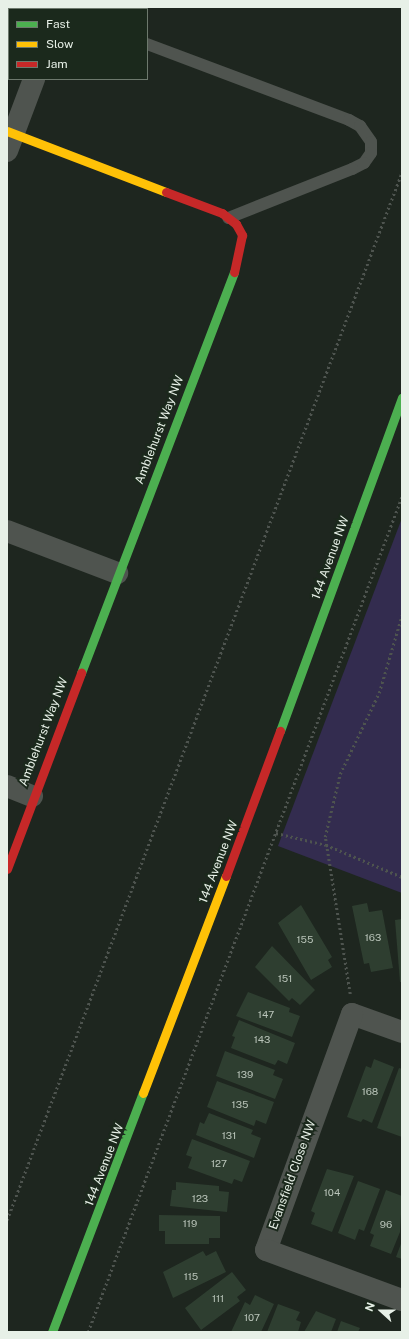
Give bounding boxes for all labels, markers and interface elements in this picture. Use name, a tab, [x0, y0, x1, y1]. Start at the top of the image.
legend	[8, 8, 148, 80]
text: Fast	[46, 17, 70, 31]
text: Slow	[46, 37, 73, 51]
text: Jam	[46, 57, 68, 71]
street label: Amblehurst Way NW	[133, 374, 187, 486]
street label: 144 Avenue NW	[309, 514, 353, 602]
street label: Amblehurst Way NW	[17, 676, 71, 788]
street label: 144 Avenue NW	[197, 819, 241, 905]
house number: 163	[365, 932, 381, 944]
house number: 155	[297, 934, 313, 946]
house number: 151	[278, 973, 292, 985]
house number: 147	[258, 1009, 274, 1021]
house number: 143	[254, 1034, 270, 1046]
house number: 139	[237, 1069, 253, 1081]
house number: 168	[362, 1086, 378, 1098]
house number: 135	[232, 1099, 248, 1111]
street label: Evansfield Close NW	[267, 1118, 319, 1232]
street label: 144 Avenue NW	[83, 1122, 127, 1208]
house number: 131	[222, 1130, 236, 1142]
house number: 127	[211, 1158, 227, 1170]
house number: 104	[324, 1187, 340, 1199]
house number: 123	[192, 1193, 208, 1205]
house number: 119	[183, 1218, 197, 1230]
house number: 96	[380, 1219, 392, 1231]
house number: 115	[184, 1271, 198, 1283]
north arrow	[361, 1291, 401, 1331]
house number: 111	[212, 1293, 224, 1305]
text: N	[363, 1301, 377, 1313]
house number: 107	[244, 1312, 260, 1324]

